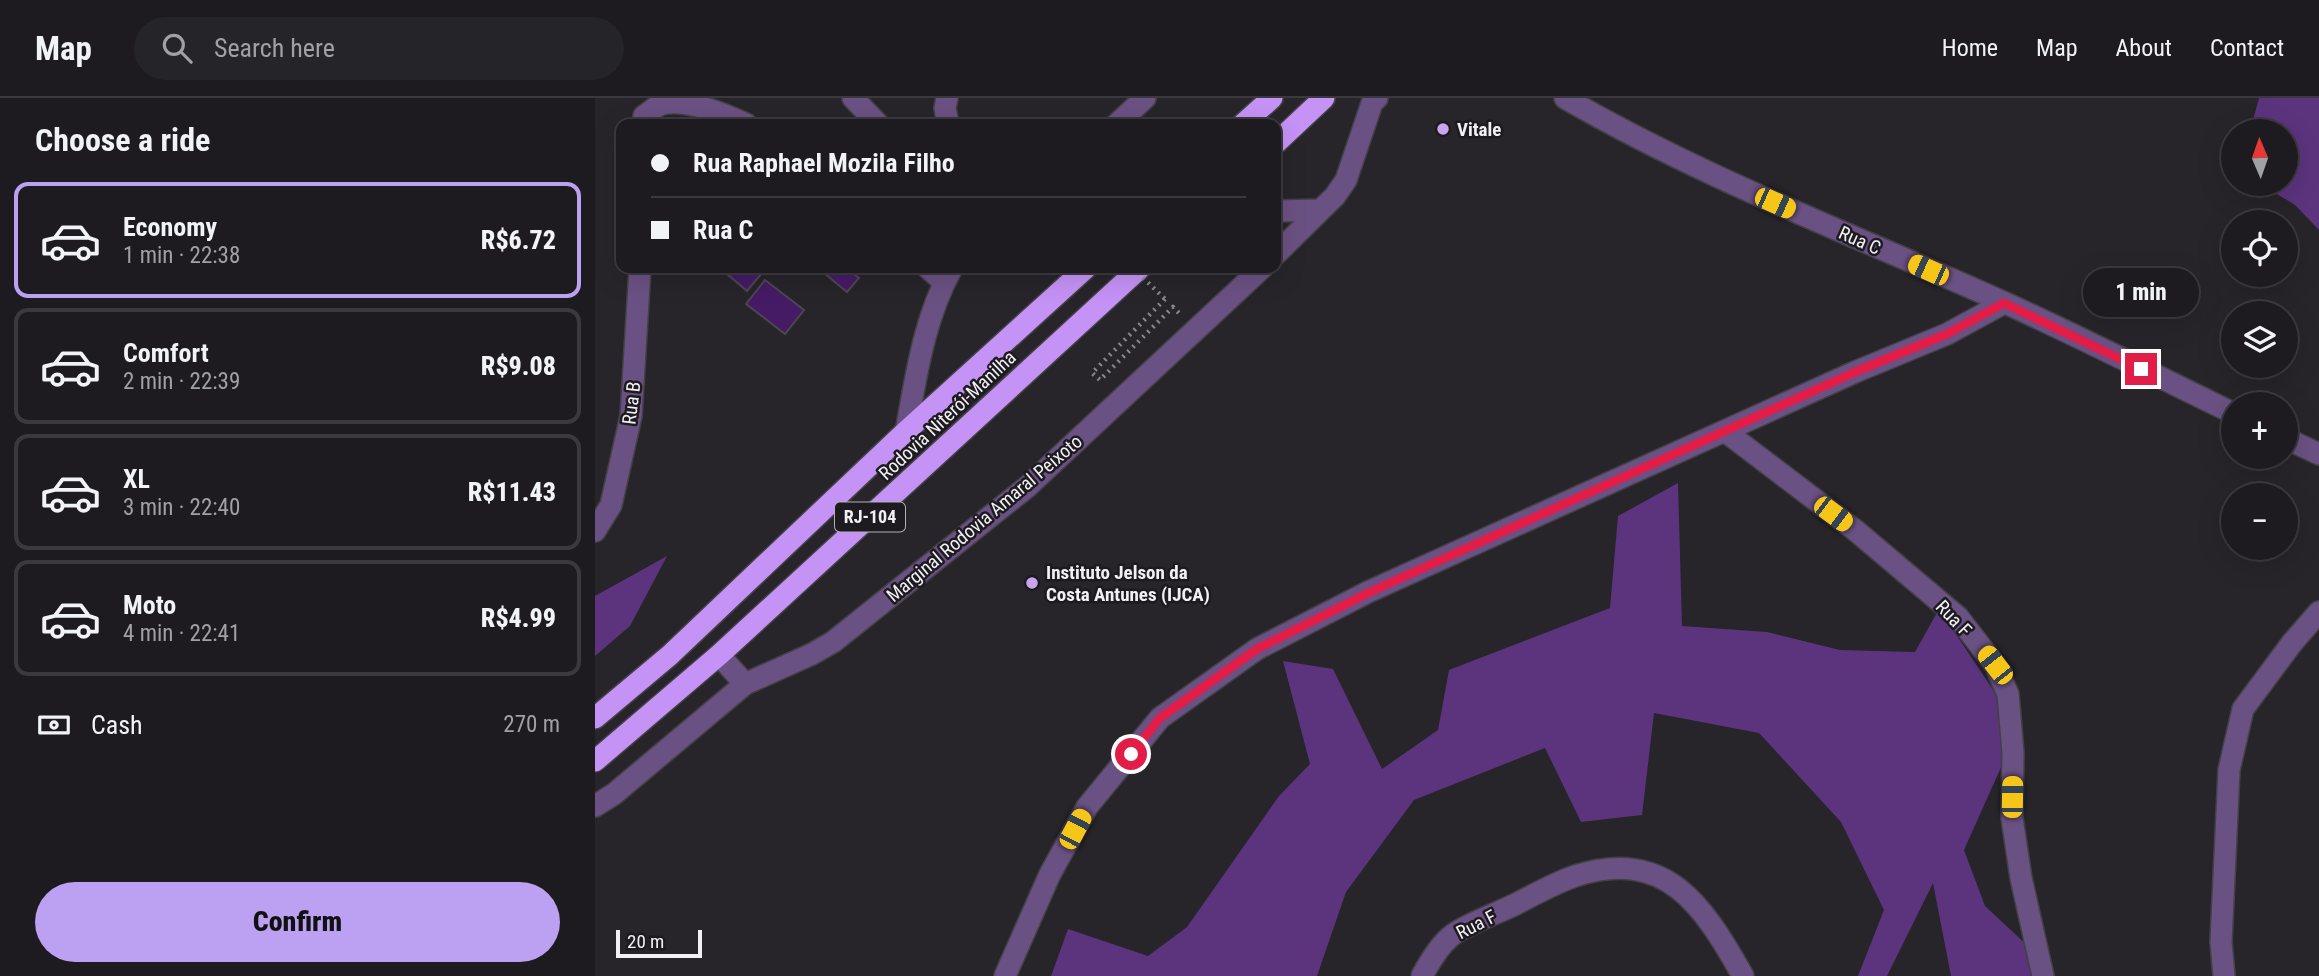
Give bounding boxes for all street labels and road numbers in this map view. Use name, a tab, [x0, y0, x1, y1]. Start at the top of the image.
street label: Rua C	[1835, 221, 1884, 260]
street label: Rodovia Niterói-Manilha	[874, 346, 1021, 485]
street label: Rua B	[617, 380, 646, 426]
street label: Marginal Rodovia Amaral Peixoto	[882, 430, 1087, 607]
road number: RJ-104	[835, 502, 905, 531]
street label: Rua F	[1931, 595, 1976, 641]
street label: Rua F	[1452, 905, 1500, 944]

